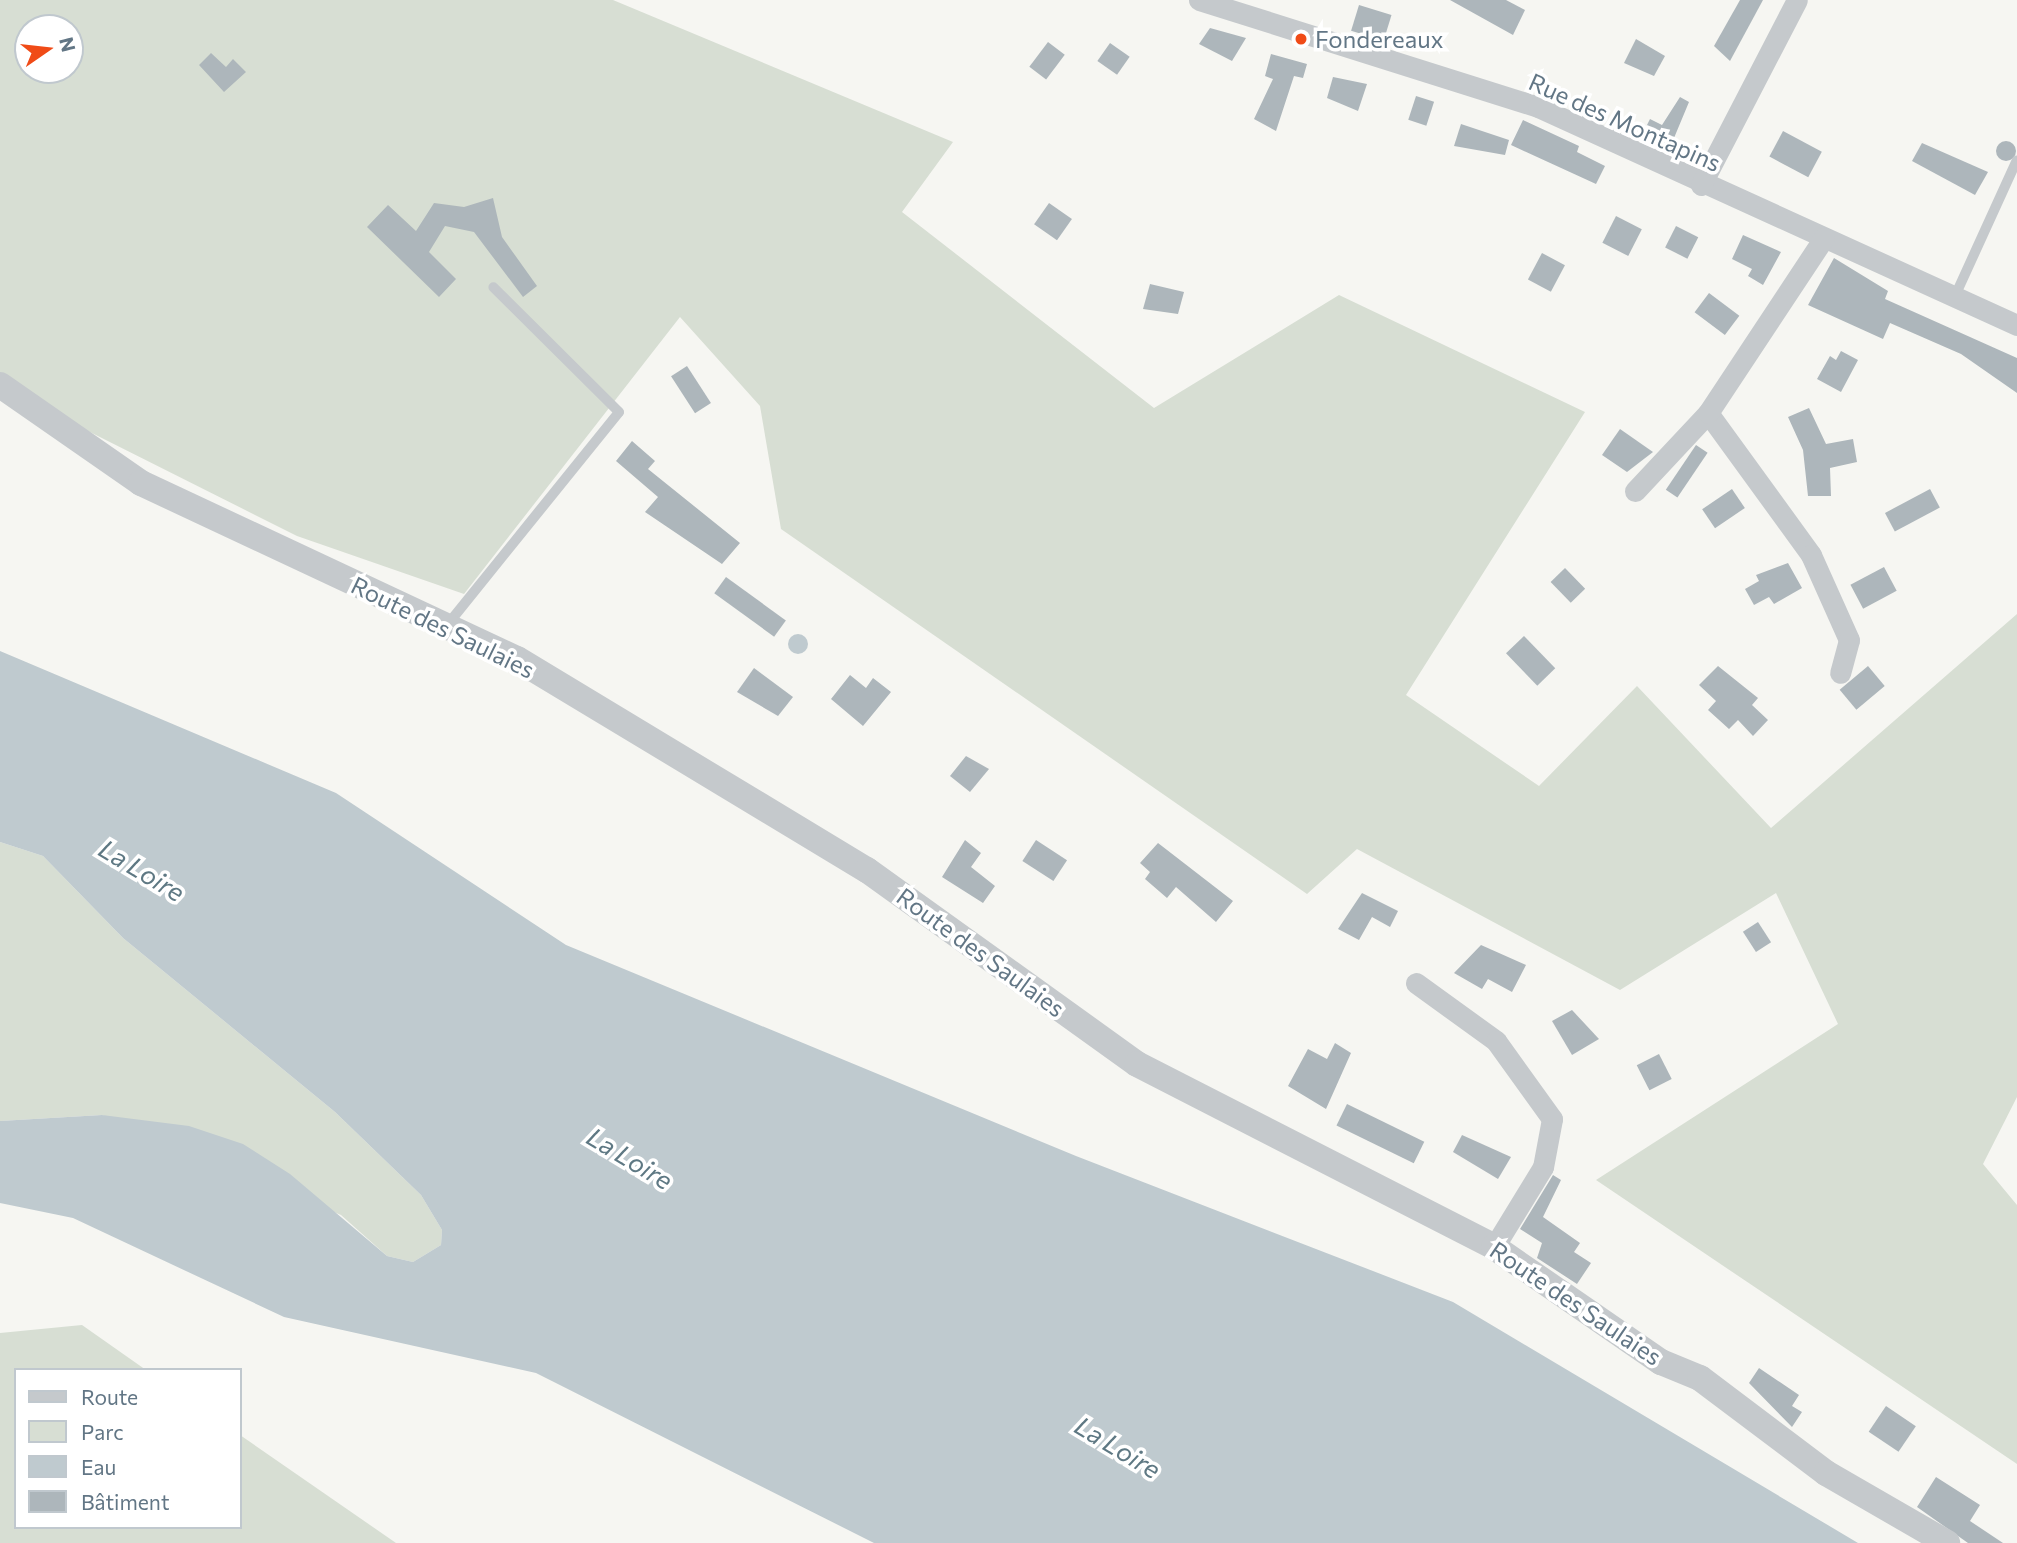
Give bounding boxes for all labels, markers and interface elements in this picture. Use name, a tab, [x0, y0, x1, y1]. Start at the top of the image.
north arrow	[14, 14, 84, 84]
place label: Fondereaux	[1315, 25, 1443, 53]
marker: Fondereaux	[1293, 31, 1309, 47]
text: N	[55, 35, 81, 54]
street label: Rue des Montapins	[1525, 67, 1725, 177]
street label: Route des Saulaies	[347, 570, 539, 684]
water label: La Loire	[94, 832, 190, 908]
street label: Route des Saulaies	[891, 881, 1071, 1023]
water label: La Loire	[582, 1120, 678, 1196]
street label: Route des Saulaies	[1485, 1235, 1667, 1371]
legend	[14, 1368, 242, 1529]
text: Route	[81, 1384, 138, 1409]
water label: La Loire	[1070, 1409, 1166, 1485]
text: Parc	[81, 1419, 124, 1444]
text: Eau	[81, 1454, 116, 1479]
text: Bâtiment	[81, 1489, 170, 1514]

